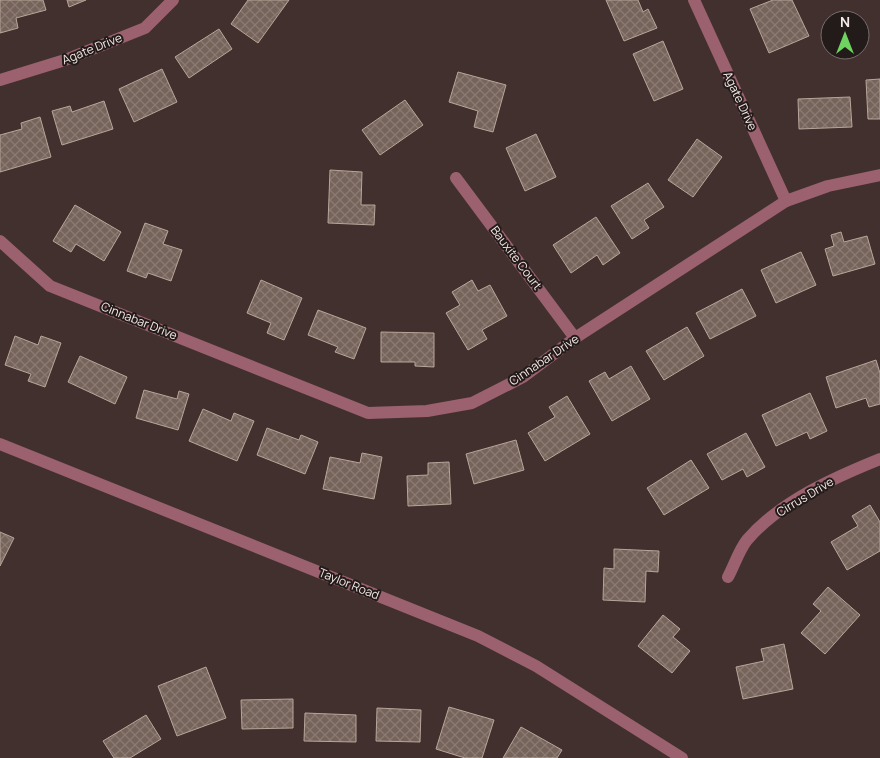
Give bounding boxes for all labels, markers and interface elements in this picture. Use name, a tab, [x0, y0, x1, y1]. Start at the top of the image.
north arrow	[820, 10, 870, 60]
text: N	[840, 12, 850, 31]
street label: Agate Drive	[59, 29, 124, 68]
street label: Agate Drive	[719, 68, 762, 133]
street label: Bauxite Court	[487, 222, 546, 293]
street label: Cinnabar Drive	[99, 298, 180, 344]
street label: Cinnabar Drive	[505, 330, 582, 389]
street label: Cirrus Drive	[773, 473, 837, 520]
street label: Taylor Road	[316, 564, 382, 603]

